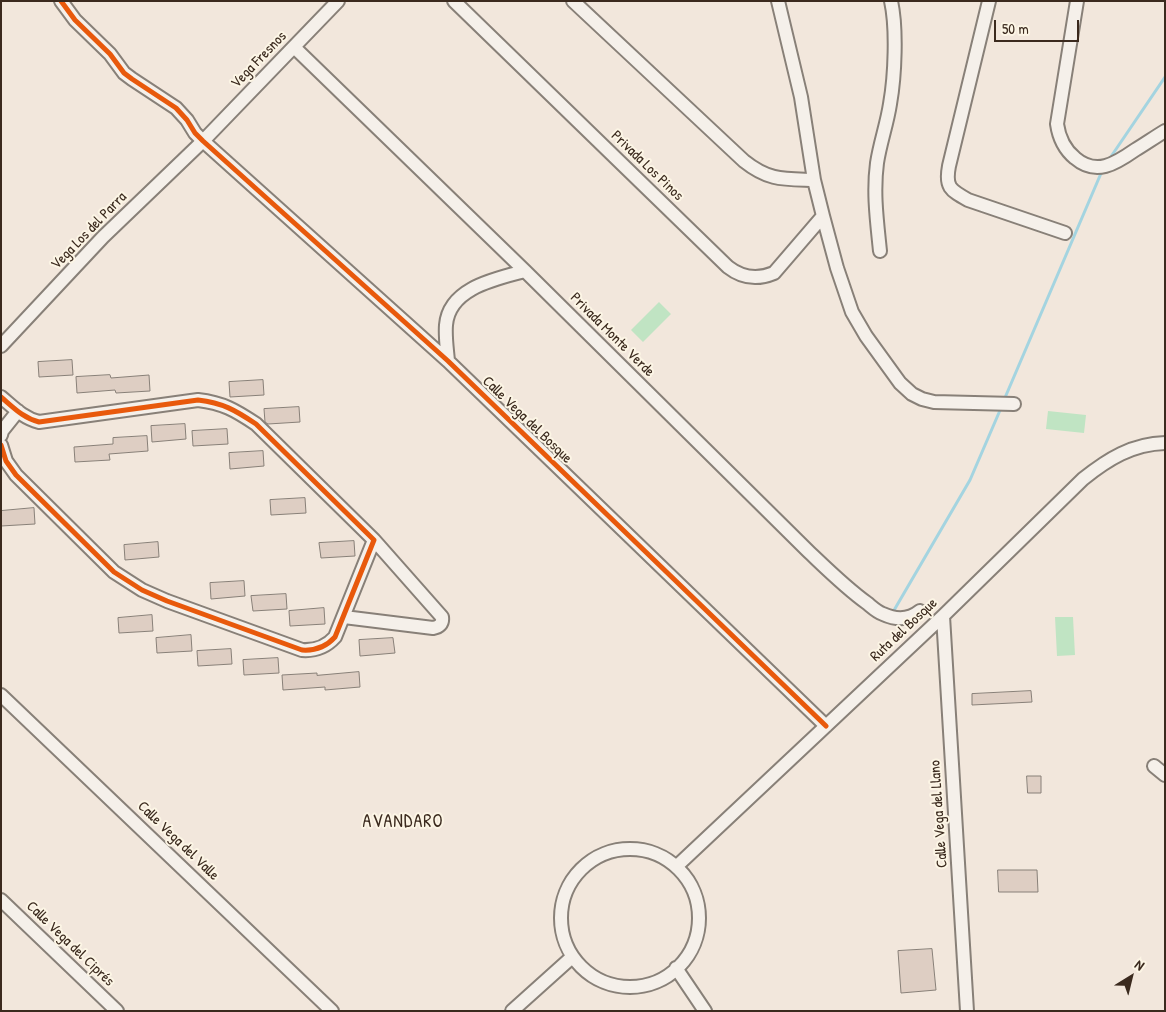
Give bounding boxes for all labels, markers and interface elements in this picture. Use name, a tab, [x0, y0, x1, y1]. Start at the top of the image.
scale bar	[996, 10, 1081, 42]
text: 50 m	[1002, 18, 1029, 39]
street label: Vega Fresnos	[227, 28, 291, 92]
street label: Privada Los Pinos	[607, 127, 687, 205]
street label: Vega Los del Parra	[47, 188, 131, 274]
street label: Privada Monte Verde	[566, 289, 658, 381]
street label: Calle Vega del Bosque	[478, 373, 576, 467]
street label: Ruta del Bosque	[867, 594, 941, 666]
street label: Calle Vega del Llano	[926, 760, 952, 868]
street label: Calle Vega del Valle	[133, 798, 223, 884]
district label: AVANDARO	[362, 811, 444, 833]
street label: Calle Vega del Ciprés	[22, 898, 118, 990]
north arrow	[1106, 952, 1156, 1002]
text: N	[1132, 955, 1149, 974]

